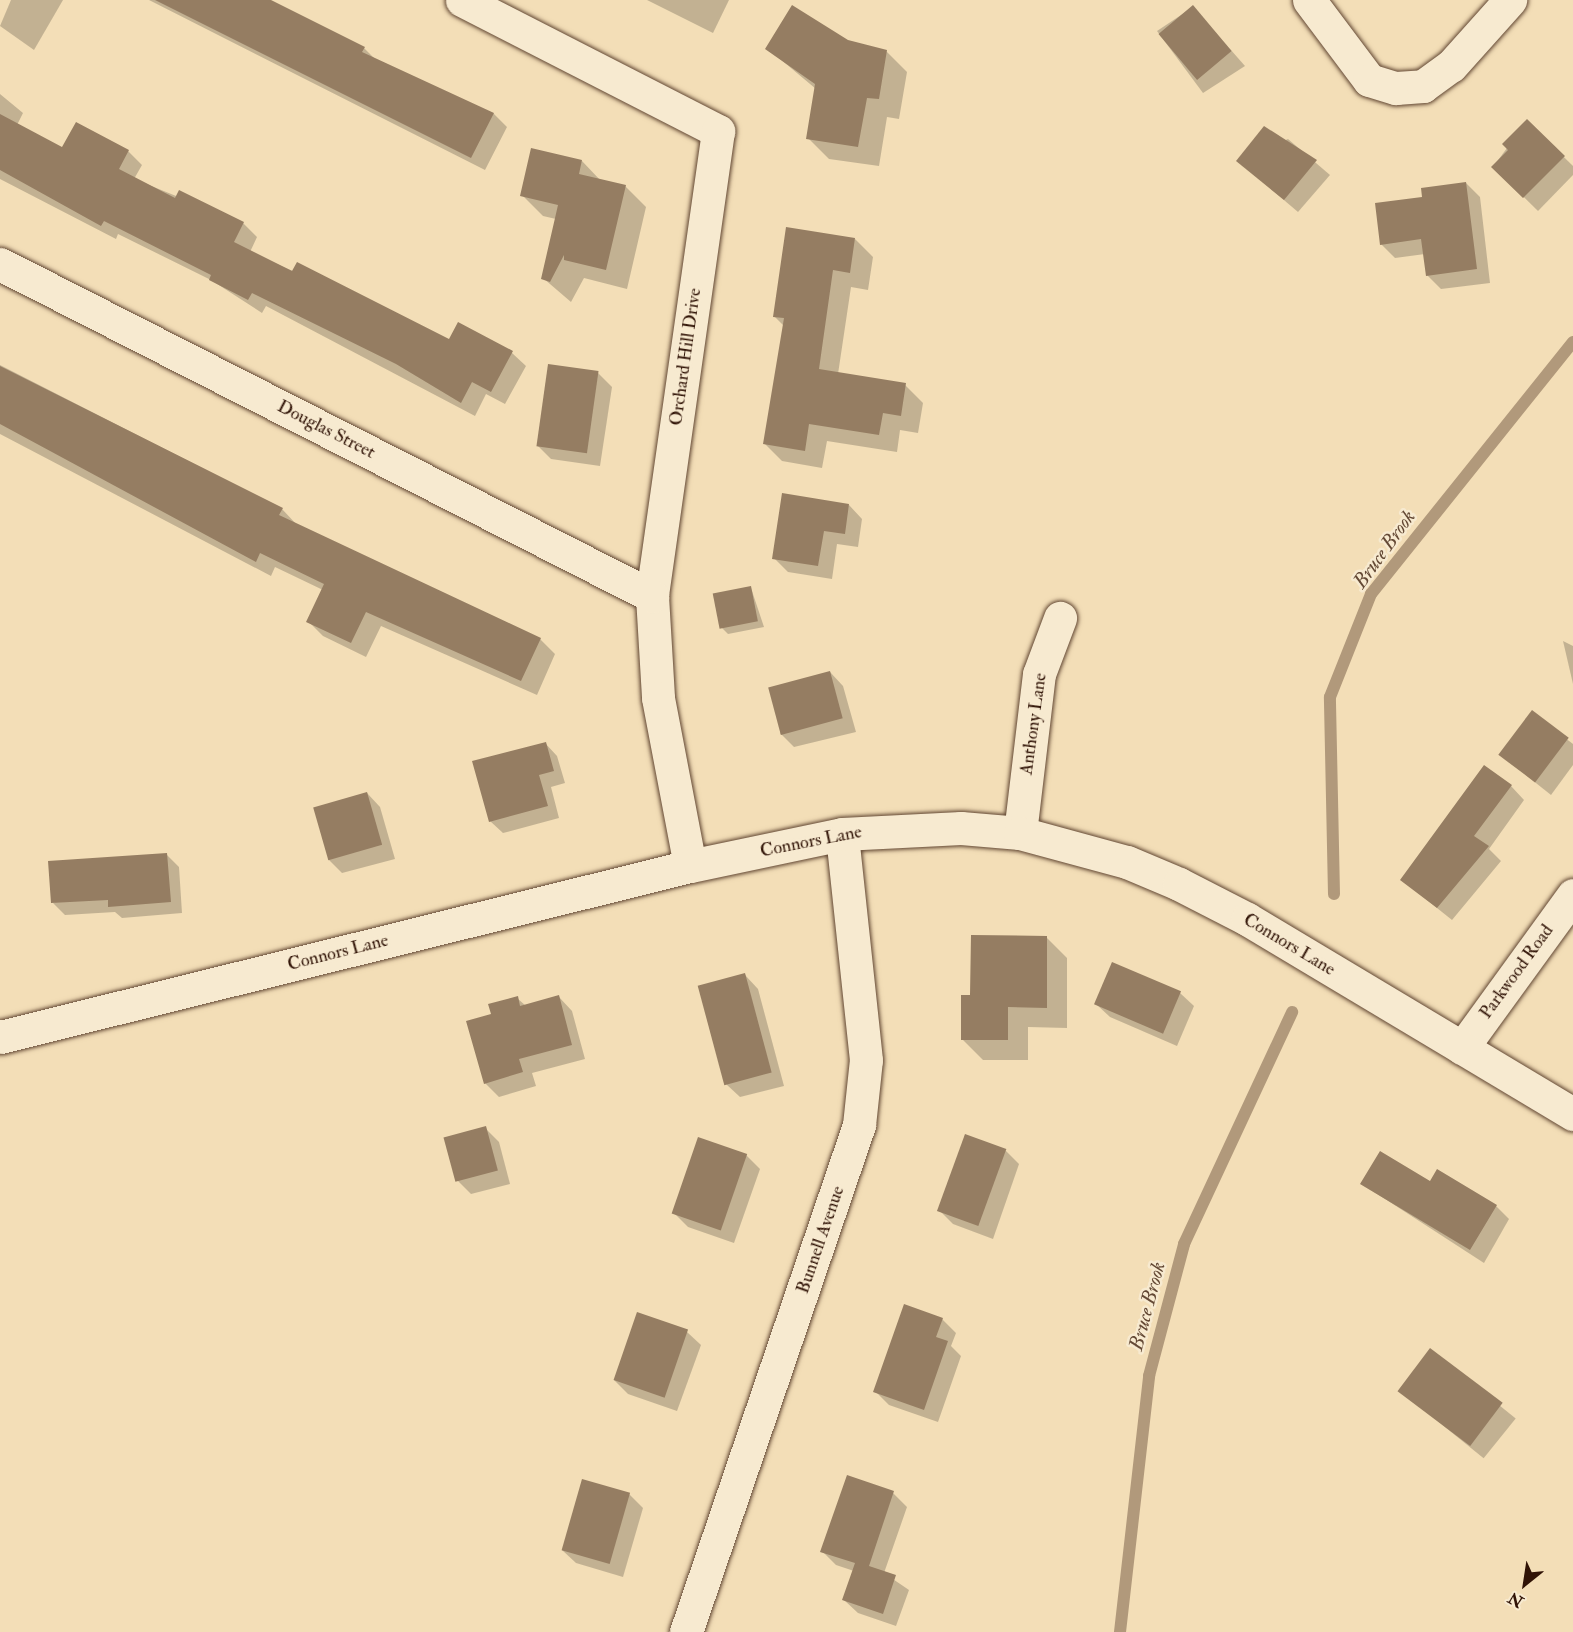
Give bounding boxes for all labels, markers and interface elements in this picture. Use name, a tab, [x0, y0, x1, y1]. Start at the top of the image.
street label: Orchard Hill Drive	[666, 287, 706, 427]
street label: Douglas Street	[273, 396, 379, 464]
water label: Bruce Brook	[1348, 505, 1420, 593]
street label: Anthony Lane	[1016, 672, 1052, 776]
street label: Connors Lane	[758, 822, 864, 862]
street label: Connors Lane	[1239, 909, 1339, 981]
street label: Parkwood Road	[1476, 921, 1558, 1023]
street label: Connors Lane	[285, 930, 391, 976]
street label: Bunnell Avenue	[793, 1183, 849, 1297]
water label: Bruce Brook	[1124, 1259, 1170, 1353]
north arrow	[1495, 1554, 1555, 1614]
text: N	[1505, 1587, 1527, 1612]

